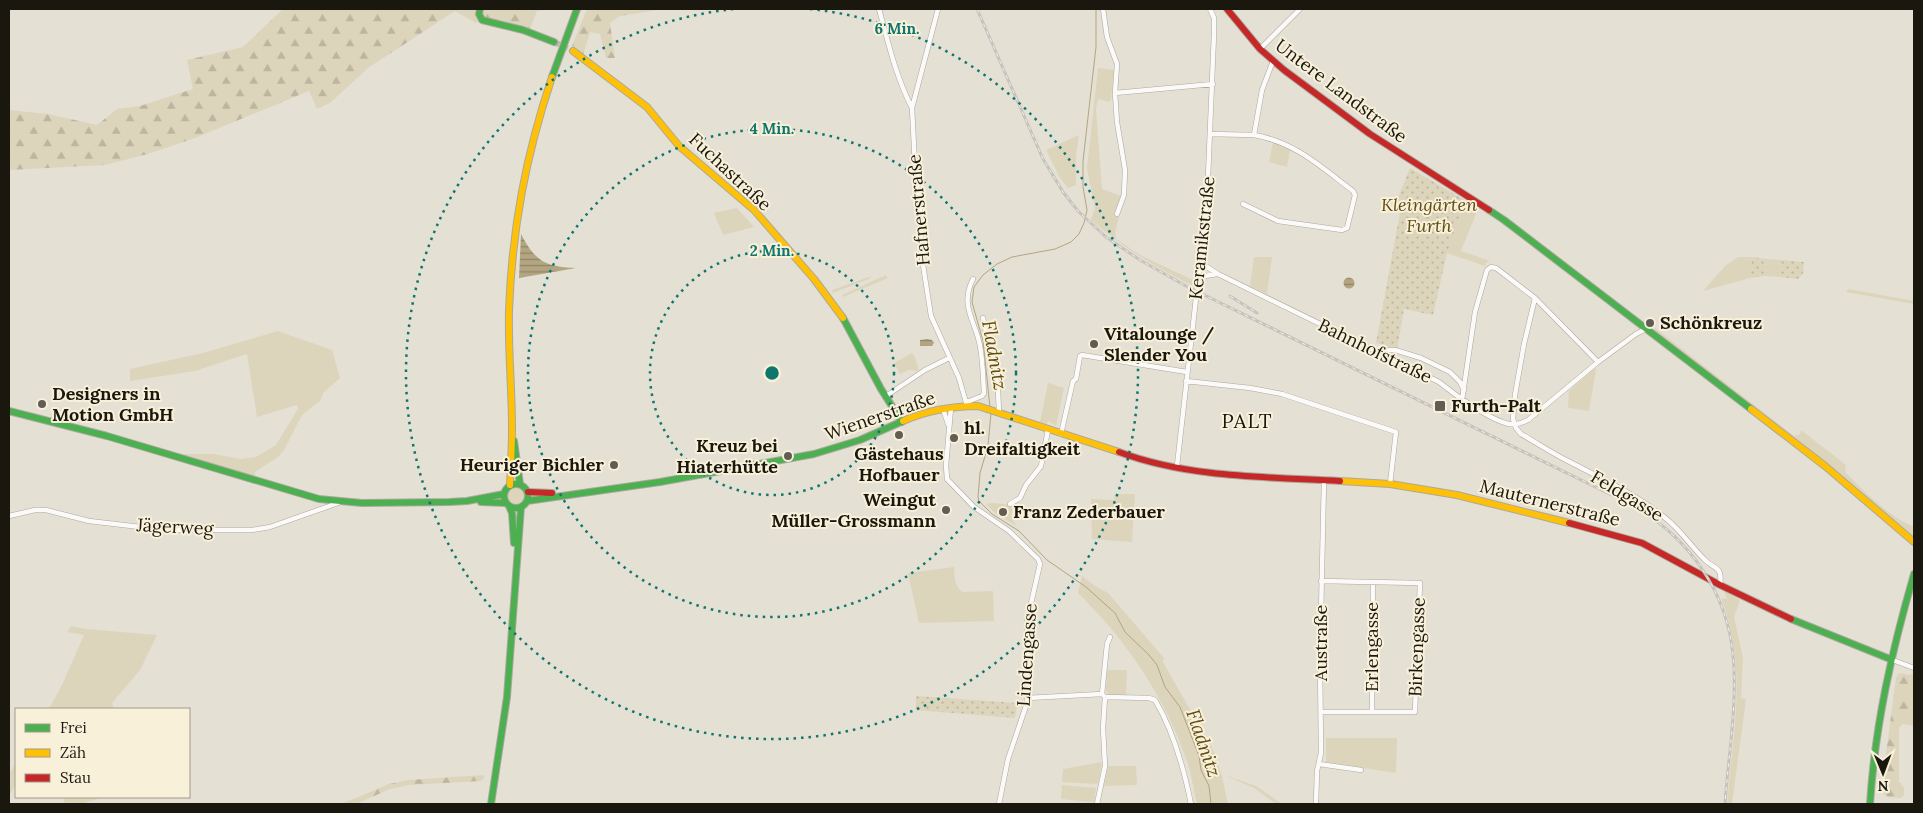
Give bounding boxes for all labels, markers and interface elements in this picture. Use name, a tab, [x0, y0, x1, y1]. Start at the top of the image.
text: 6 Min.	[875, 19, 920, 38]
street label: Untere Landstraße	[1271, 34, 1412, 148]
text: 4 Min.	[750, 119, 794, 138]
street label: Fuchastraße	[684, 128, 777, 216]
street label: Hafnerstraße	[902, 153, 935, 267]
street label: Keramikstraße	[1184, 175, 1219, 301]
park label: Kleingärten Furth	[1381, 193, 1477, 237]
text: 2 Min.	[750, 241, 794, 260]
place label: Schönkreuz	[1660, 311, 1762, 334]
street label: Bahnhofstraße	[1315, 313, 1436, 388]
marker: Schönkreuz	[1644, 317, 1656, 329]
water label: Fladnitz	[977, 318, 1013, 392]
place label: Vitalounge / Slender You	[1104, 322, 1215, 366]
marker: Vitalounge / Slender You	[1088, 338, 1100, 350]
centre of rings	[763, 364, 781, 382]
place label: Designers in Motion GmbH	[52, 382, 173, 426]
street label: Wienerstraße	[822, 386, 938, 445]
place label: Furth-Palt	[1451, 394, 1542, 417]
marker: Designers in Motion GmbH	[36, 398, 48, 410]
marker: Furth-Palt	[1433, 399, 1447, 413]
district label: PALT	[1221, 408, 1273, 433]
place label: hl. Dreifaltigkeit	[964, 416, 1081, 460]
marker: Gästehaus Hofbauer	[893, 429, 905, 441]
marker: hl. Dreifaltigkeit	[948, 432, 960, 444]
place label: Kreuz bei Hiaterhütte	[676, 434, 778, 478]
place label: Gästehaus Hofbauer	[854, 442, 944, 486]
marker: Kreuz bei Hiaterhütte	[782, 450, 794, 462]
place label: Heuriger Bichler	[460, 453, 604, 476]
marker: Heuriger Bichler	[608, 459, 620, 471]
street label: Feldgasse	[1587, 465, 1668, 526]
street label: Mauternerstraße	[1478, 474, 1623, 531]
place label: Weingut Müller-Grossmann	[771, 488, 937, 532]
place label: Franz Zederbauer	[1013, 500, 1165, 523]
marker: Weingut Müller-Grossmann	[940, 504, 952, 516]
marker: Franz Zederbauer	[997, 506, 1009, 518]
street label: Jägerweg	[135, 513, 215, 540]
street label: Birkengasse	[1403, 597, 1430, 697]
street label: Lindengasse	[1011, 602, 1042, 707]
street label: Erlengasse	[1360, 602, 1383, 692]
street label: Austraße	[1309, 605, 1332, 682]
water label: Fladnitz	[1181, 706, 1227, 780]
legend	[15, 708, 190, 798]
text: Frei	[60, 718, 87, 737]
text: Zäh	[60, 743, 86, 762]
north arrow	[1858, 748, 1908, 798]
text: Stau	[60, 768, 91, 787]
text: N	[1877, 777, 1889, 795]

